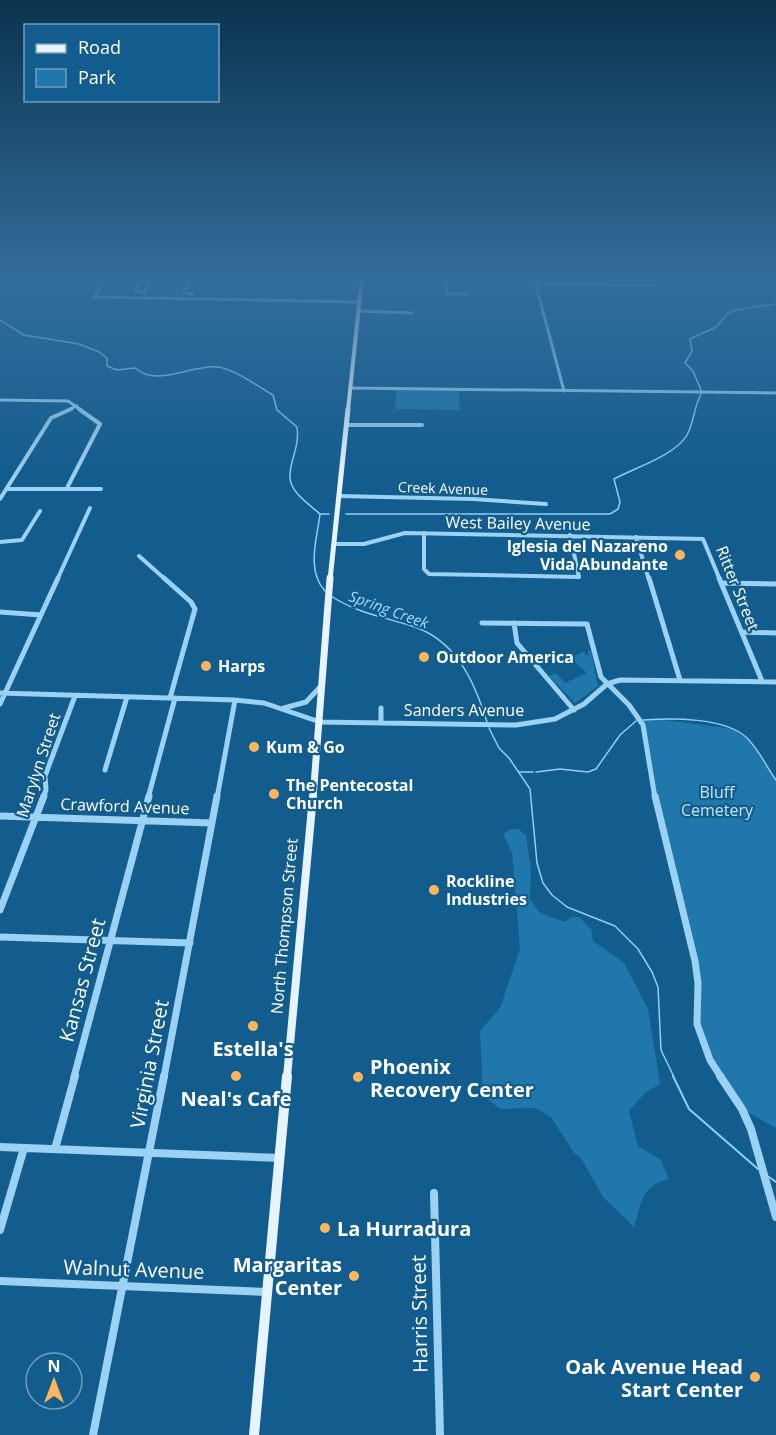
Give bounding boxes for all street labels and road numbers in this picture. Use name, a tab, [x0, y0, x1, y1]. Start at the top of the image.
street label: Creek Avenue	[398, 477, 488, 499]
street label: West Bailey Avenue	[445, 511, 591, 535]
street label: Ritter Street	[711, 542, 765, 634]
street label: Sanders Avenue	[404, 699, 524, 721]
street label: Marylyn Street	[11, 710, 65, 820]
street label: Crawford Avenue	[60, 793, 190, 819]
street label: North Thompson Street	[265, 837, 303, 1015]
street label: Kansas Street	[53, 915, 111, 1045]
street label: Virginia Street	[123, 997, 175, 1131]
street label: Walnut Avenue	[63, 1253, 205, 1285]
street label: Harris Street	[404, 1255, 434, 1373]

